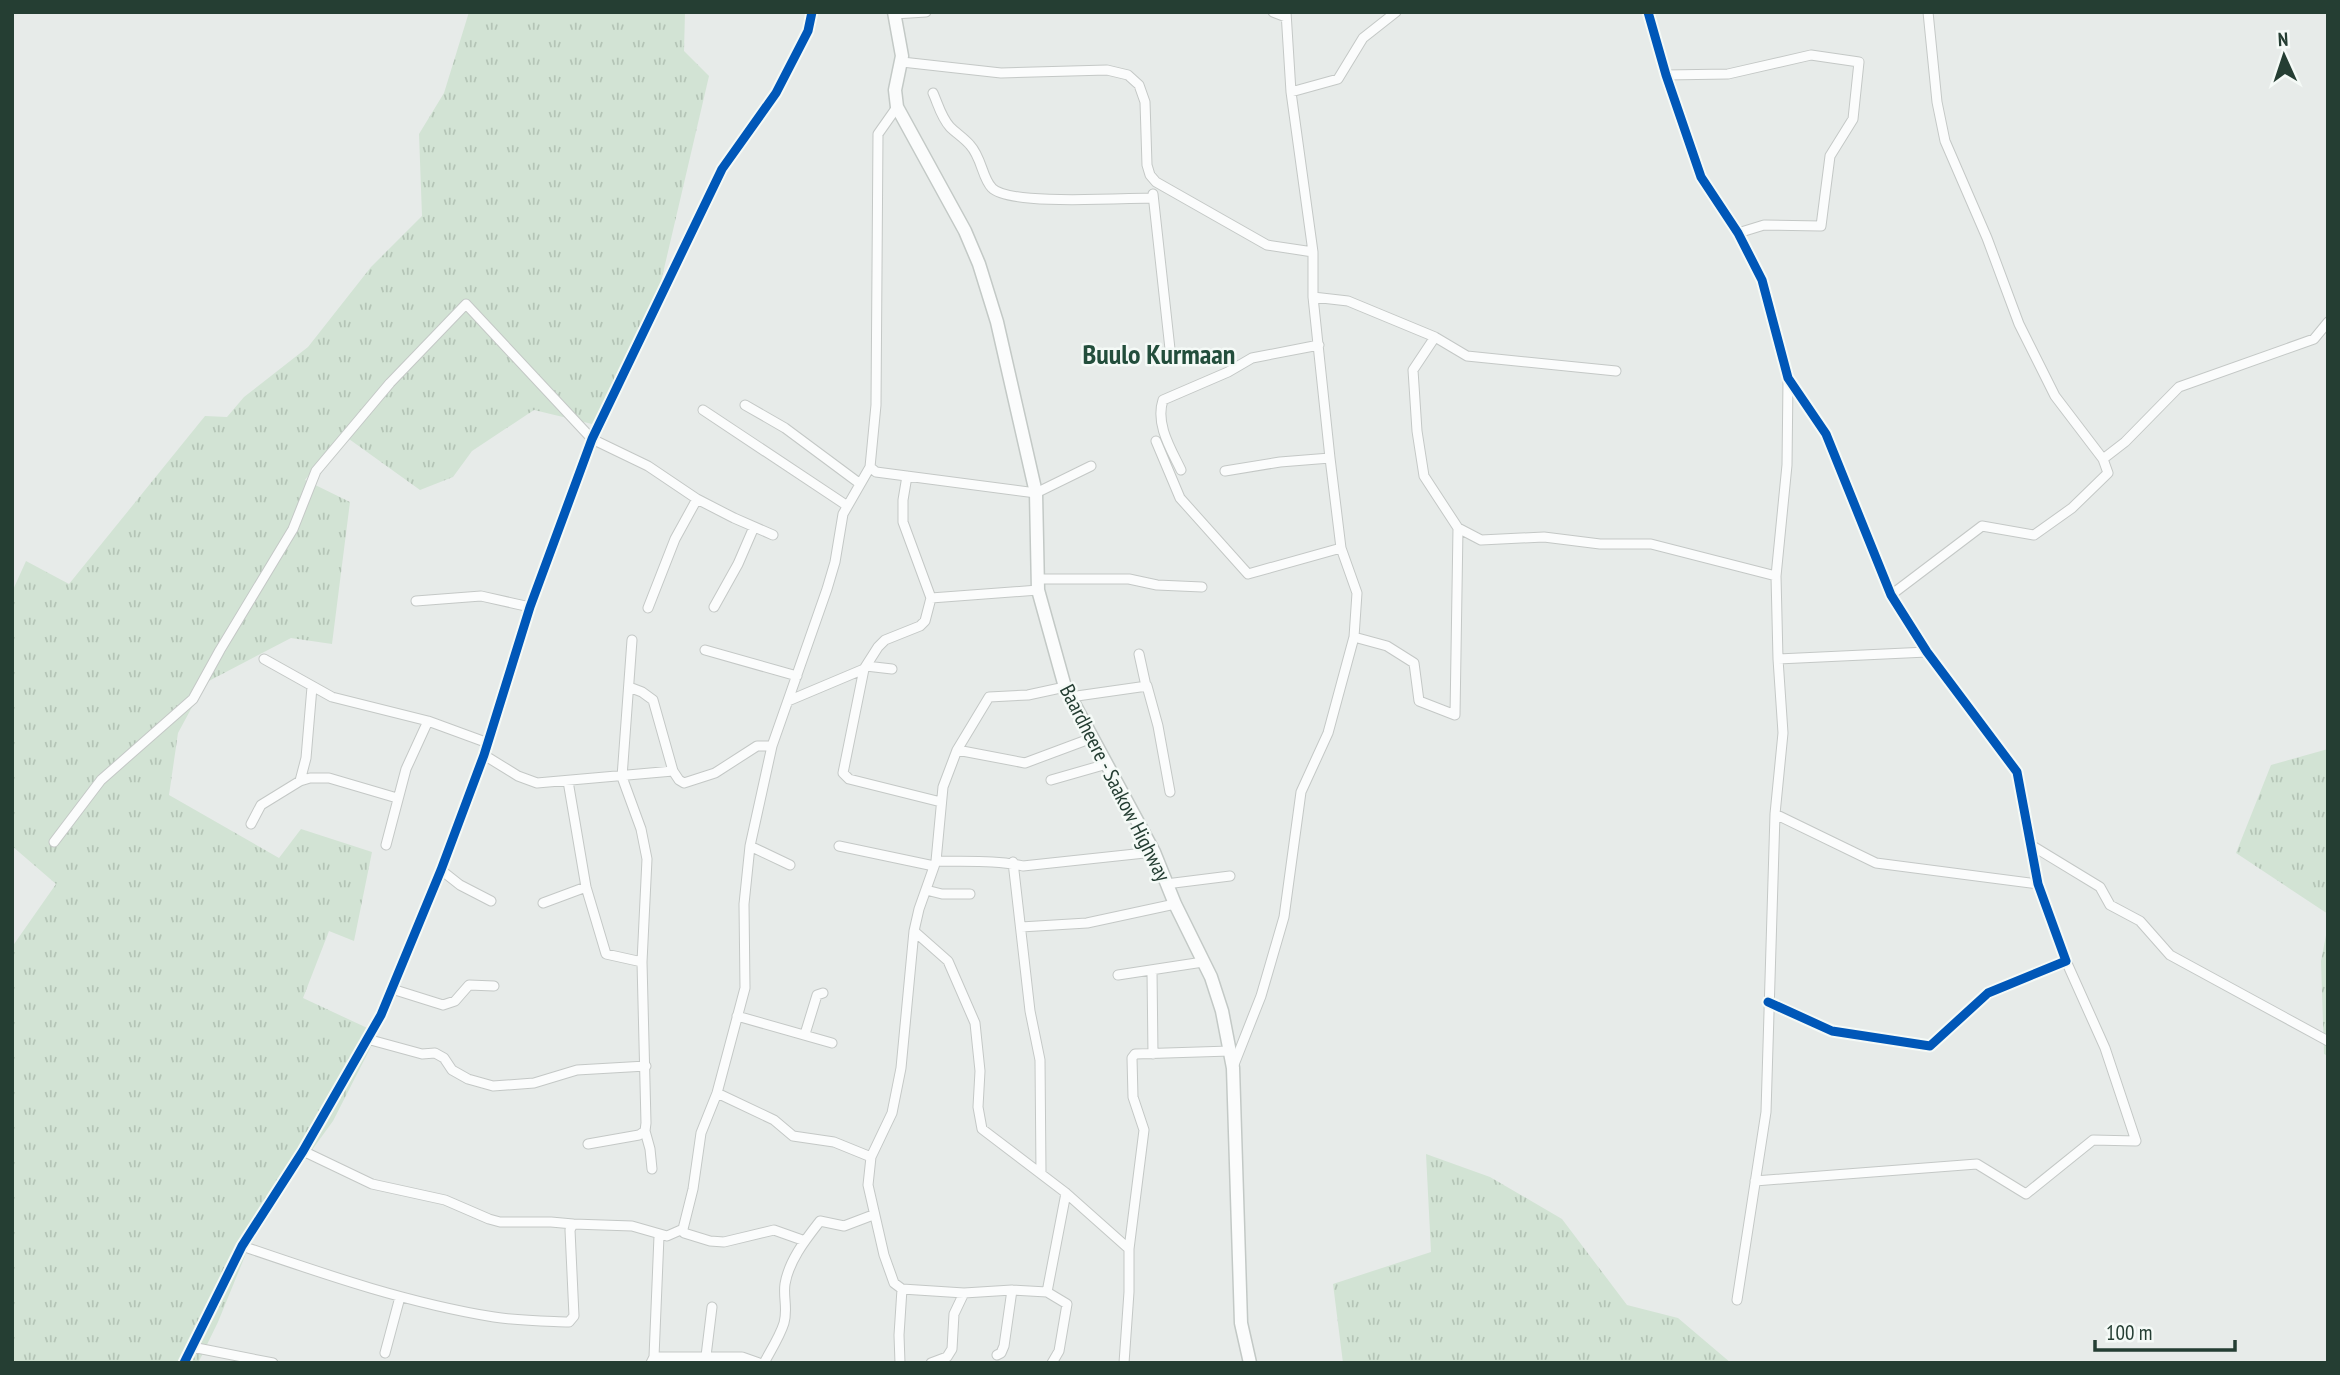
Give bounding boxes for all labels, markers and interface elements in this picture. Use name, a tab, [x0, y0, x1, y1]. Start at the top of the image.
north arrow	[2249, 21, 2319, 91]
text: N	[2277, 27, 2289, 51]
district label: Buulo Kurmaan	[1083, 335, 1235, 372]
street label: Baardheere - Saakow Highway	[1054, 680, 1177, 886]
scale bar	[2095, 1308, 2235, 1352]
text: 100 m	[2106, 1319, 2152, 1346]

